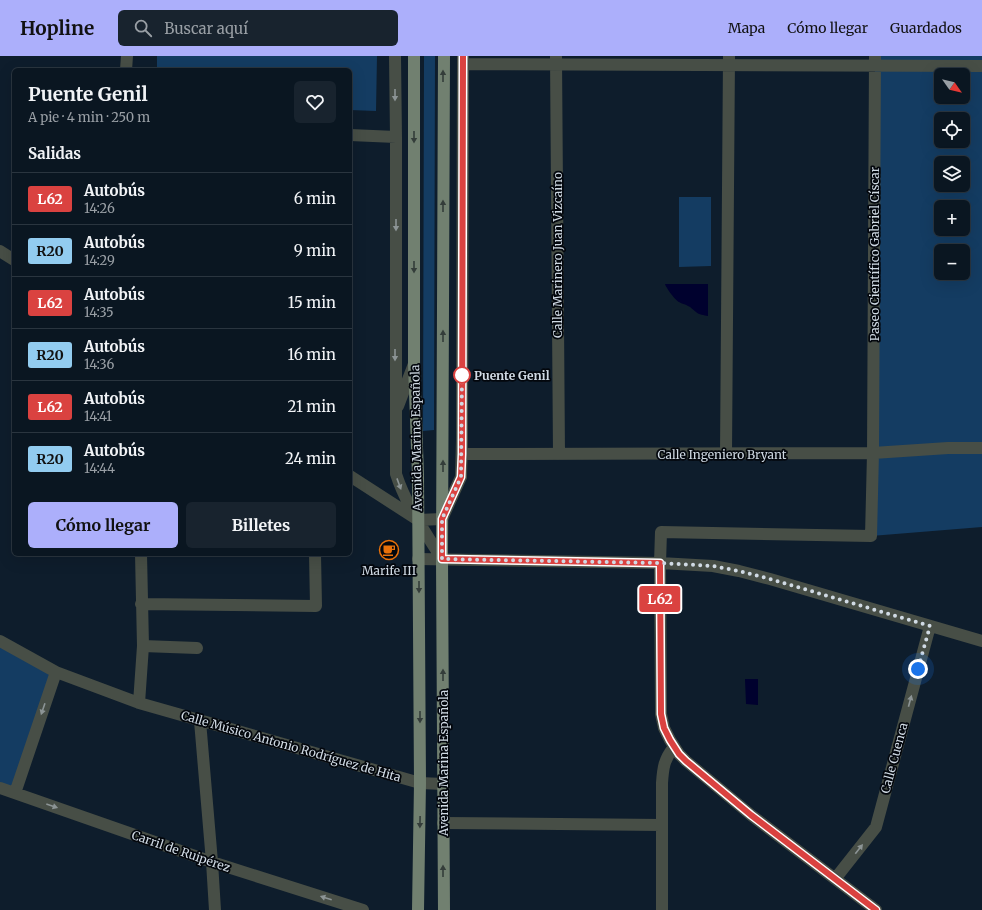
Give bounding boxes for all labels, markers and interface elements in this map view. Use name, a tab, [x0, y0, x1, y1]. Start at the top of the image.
search box	[118, 10, 398, 46]
text: Hopline	[20, 16, 94, 40]
icon: search	[132, 17, 154, 39]
text: Buscar aquí	[164, 19, 248, 38]
text: Mapa	[728, 19, 765, 37]
text: Cómo llegar	[787, 19, 868, 37]
text: Guardados	[890, 19, 962, 37]
north arrow	[934, 68, 970, 104]
map controls	[934, 68, 970, 280]
one-way arrow	[440, 69, 446, 82]
button: heart	[294, 81, 336, 123]
text: Puente Genil	[28, 82, 148, 106]
one-way arrow	[392, 89, 398, 102]
text: A pie · 4 min · 250 m	[28, 109, 150, 126]
button: locate	[934, 112, 970, 148]
one-way arrow	[411, 131, 417, 144]
text: Salidas	[28, 144, 81, 163]
button: layers	[934, 156, 970, 192]
street label: Paseo Científico Gabriel Císcar	[867, 166, 882, 341]
street label: Calle Marinero Juan Vizcaíno	[550, 172, 565, 338]
text: Autobús	[84, 181, 145, 200]
text: 6 min	[294, 189, 336, 208]
text: L62	[37, 190, 63, 208]
one-way arrow	[440, 199, 446, 212]
text: 14:26	[84, 200, 115, 217]
button: +	[934, 200, 970, 236]
one-way arrow	[393, 219, 399, 232]
text: Autobús	[84, 233, 145, 252]
text: 9 min	[294, 241, 336, 260]
text: R20	[36, 242, 64, 260]
button: −	[934, 244, 970, 280]
text: 14:29	[84, 252, 115, 269]
one-way arrow	[411, 261, 417, 274]
text: Autobús	[84, 285, 145, 304]
text: 15 min	[288, 293, 336, 312]
text: L62	[37, 294, 63, 312]
text: 14:35	[84, 304, 114, 321]
one-way arrow	[440, 329, 446, 342]
text: Autobús	[84, 337, 145, 356]
text: 16 min	[288, 345, 336, 364]
text: R20	[36, 346, 64, 364]
one-way arrow	[392, 349, 398, 362]
text: 14:36	[84, 356, 114, 373]
street label: Avenida Marina Española	[407, 364, 425, 512]
marker: Puente Genil	[453, 366, 471, 384]
place label: Puente Genil	[474, 368, 550, 383]
text: Autobús	[84, 389, 145, 408]
text: 21 min	[288, 397, 336, 416]
text: L62	[37, 398, 63, 416]
text: 14:41	[84, 408, 112, 425]
text: Autobús	[84, 441, 145, 460]
street label: Calle Ingeniero Bryant	[658, 447, 787, 462]
text: 24 min	[285, 449, 336, 468]
text: R20	[36, 450, 64, 468]
one-way arrow	[440, 459, 446, 472]
text: 14:44	[84, 460, 115, 477]
one-way arrow	[397, 479, 403, 491]
button: Cómo llegar	[28, 502, 178, 548]
button: Billetes	[186, 502, 336, 548]
cafe icon: Marife III	[378, 539, 400, 561]
place label: Marife III	[362, 563, 416, 578]
one-way arrow	[415, 581, 422, 593]
line badge: L62	[637, 586, 683, 612]
text: L62	[647, 590, 673, 608]
your location	[908, 659, 928, 679]
one-way arrow	[439, 669, 446, 681]
street label: Avenida Marina Española	[436, 689, 451, 837]
one-way arrow	[907, 694, 913, 706]
one-way arrow	[40, 703, 46, 715]
street label: Calle Músico Antonio Rodríguez de Hita	[179, 707, 403, 785]
one-way arrow	[417, 711, 423, 724]
street label: Calle Cuenca	[877, 720, 911, 795]
one-way arrow	[46, 804, 58, 810]
one-way arrow	[416, 816, 423, 828]
street label: Carril de Ruipérez	[130, 827, 233, 875]
one-way arrow	[855, 843, 864, 854]
one-way arrow	[440, 864, 446, 877]
one-way arrow	[320, 895, 332, 901]

